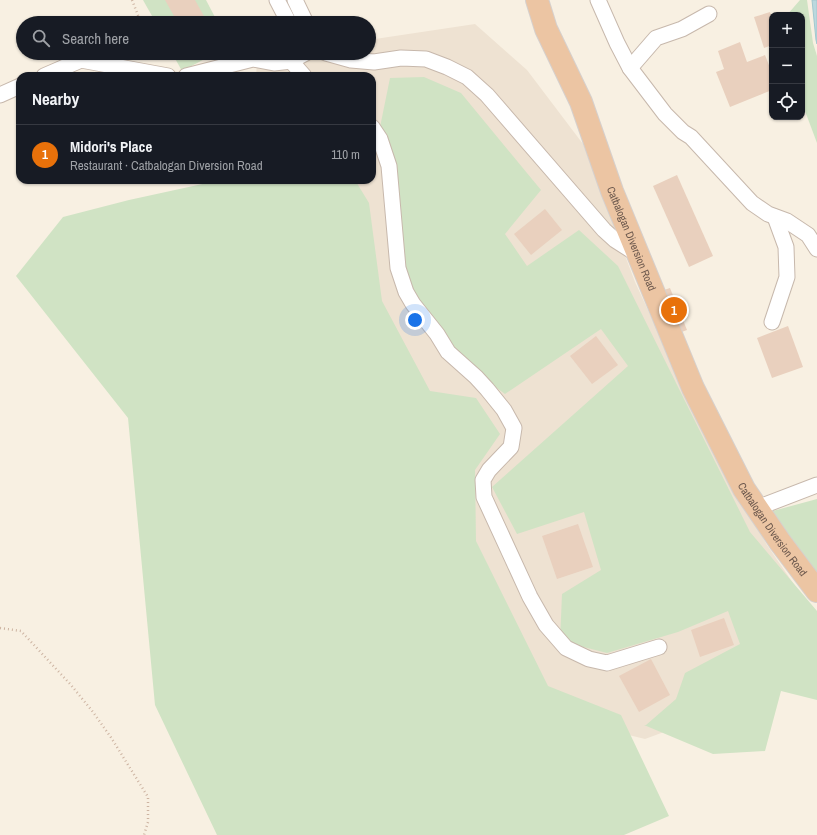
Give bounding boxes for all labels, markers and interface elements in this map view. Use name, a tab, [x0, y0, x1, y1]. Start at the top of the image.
map controls	[769, 12, 805, 120]
button: +	[769, 12, 805, 48]
search box	[16, 16, 376, 60]
icon: search	[30, 27, 52, 49]
text: Search here	[62, 28, 129, 49]
button: −	[769, 48, 805, 84]
button: locate	[769, 84, 805, 120]
text: Nearby	[32, 87, 79, 110]
text: Midori's Place	[70, 136, 152, 157]
text: 1	[42, 146, 48, 163]
text: 110 m	[331, 146, 360, 163]
text: Restaurant · Catbalogan Diversion Road	[70, 157, 263, 174]
street label: Catbalogan Diversion Road	[604, 185, 659, 293]
pin: 1	[661, 295, 687, 325]
your location	[405, 310, 425, 330]
street label: Catbalogan Diversion Road	[735, 480, 810, 579]

